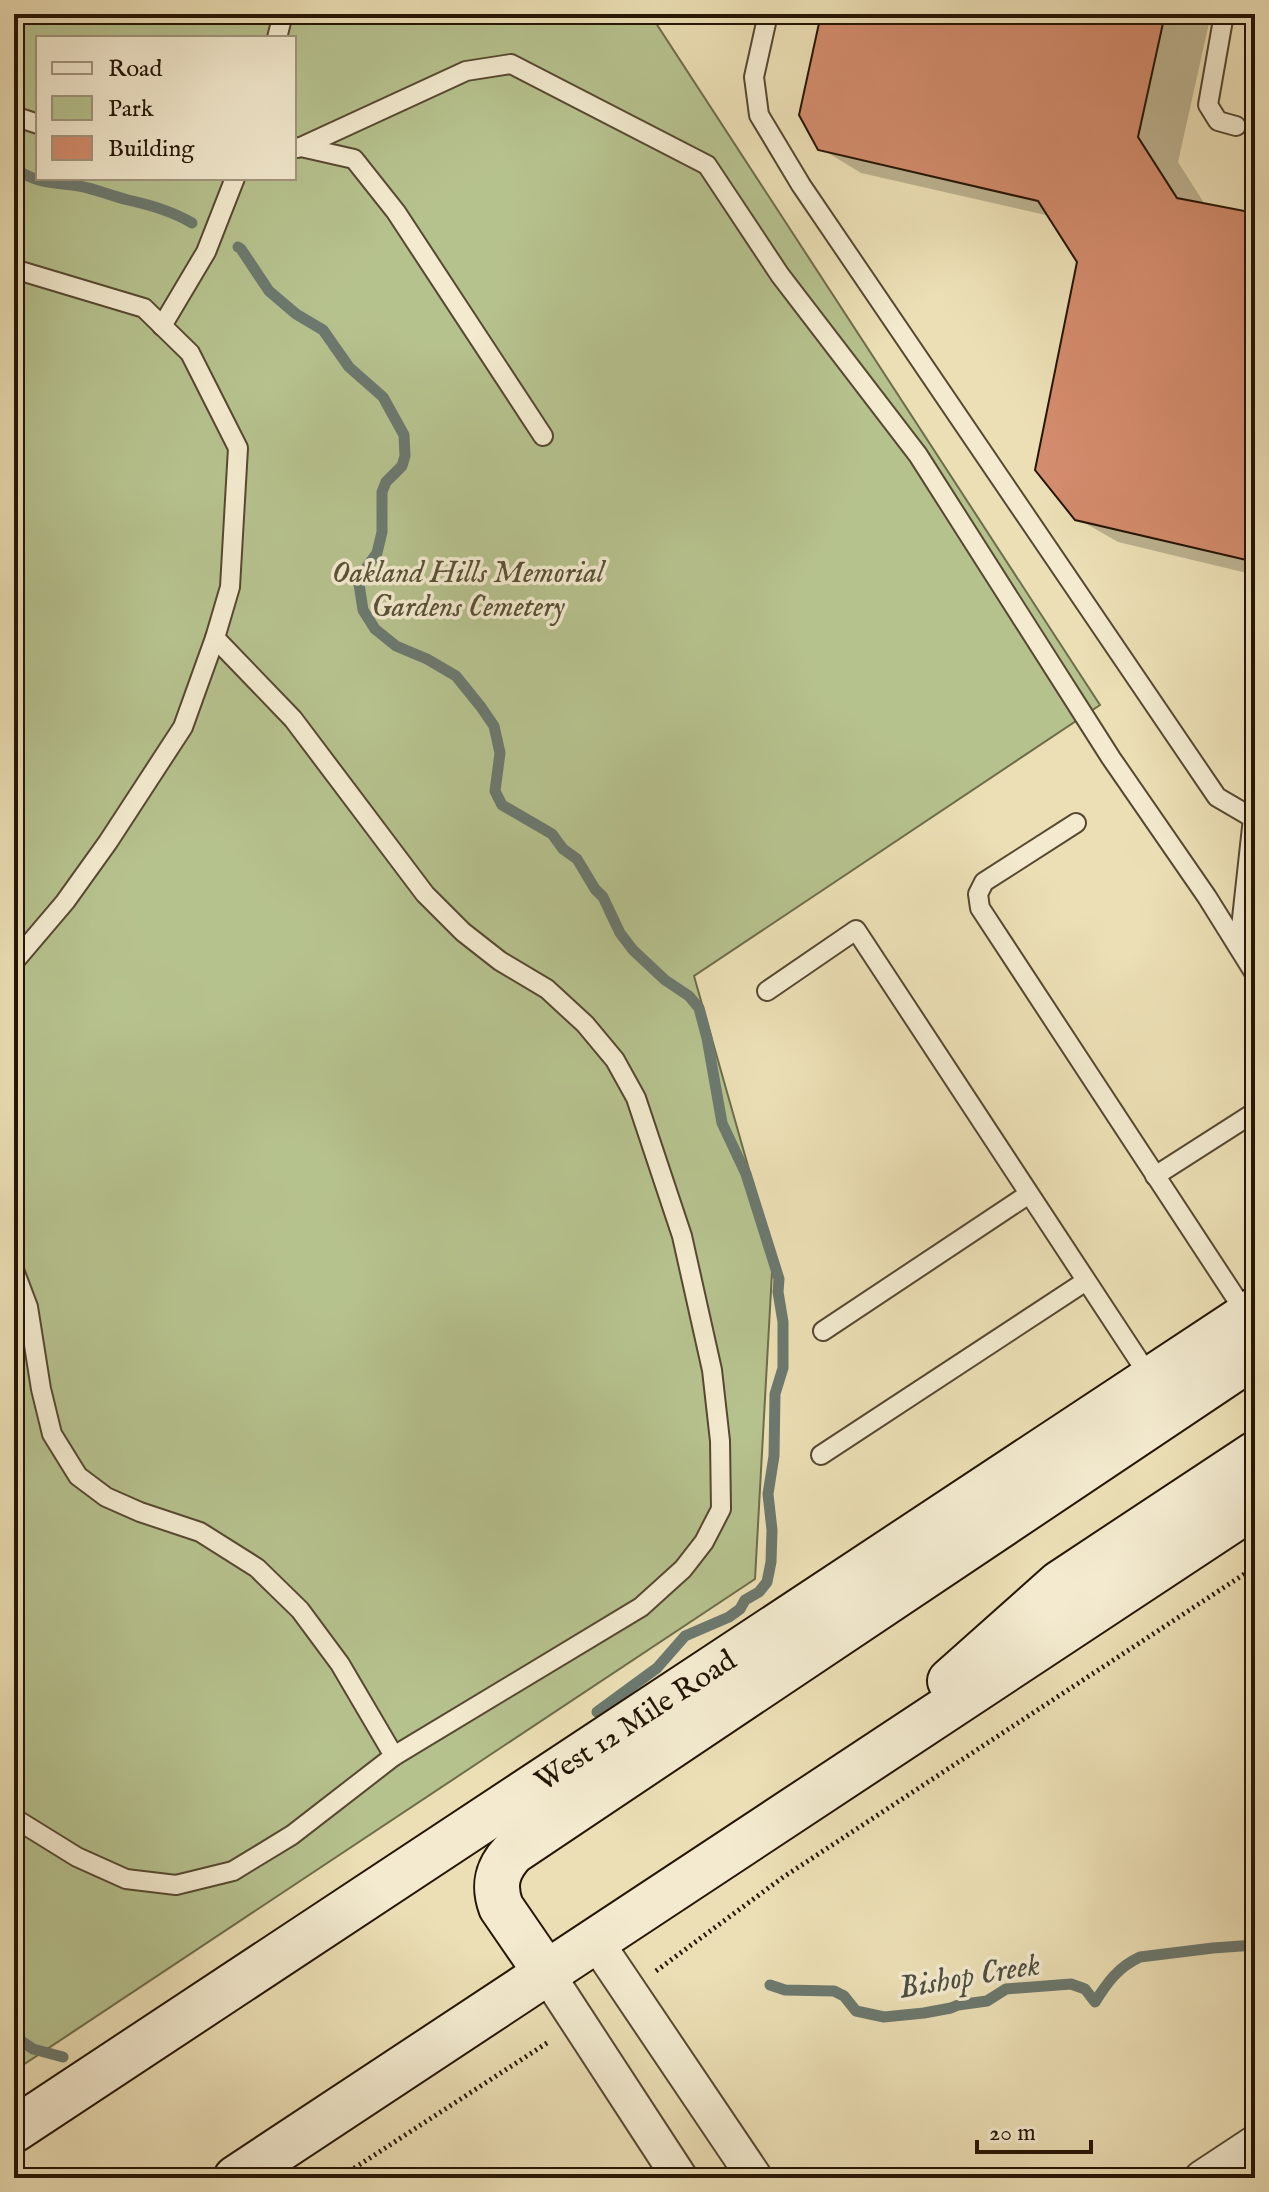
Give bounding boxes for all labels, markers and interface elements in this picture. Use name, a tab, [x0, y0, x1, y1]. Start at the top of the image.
legend	[36, 36, 296, 180]
text: Road	[108, 54, 162, 85]
text: Park	[108, 94, 154, 125]
text: Building	[108, 134, 195, 165]
park label: Oakland Hills Memorial Gardens Cemetery	[332, 555, 607, 627]
street label: West 12 Mile Road	[528, 1642, 745, 1801]
water label: Bishop Creek	[895, 1945, 1044, 2010]
scale bar	[977, 2104, 1091, 2154]
text: 20 m	[989, 2118, 1036, 2149]

